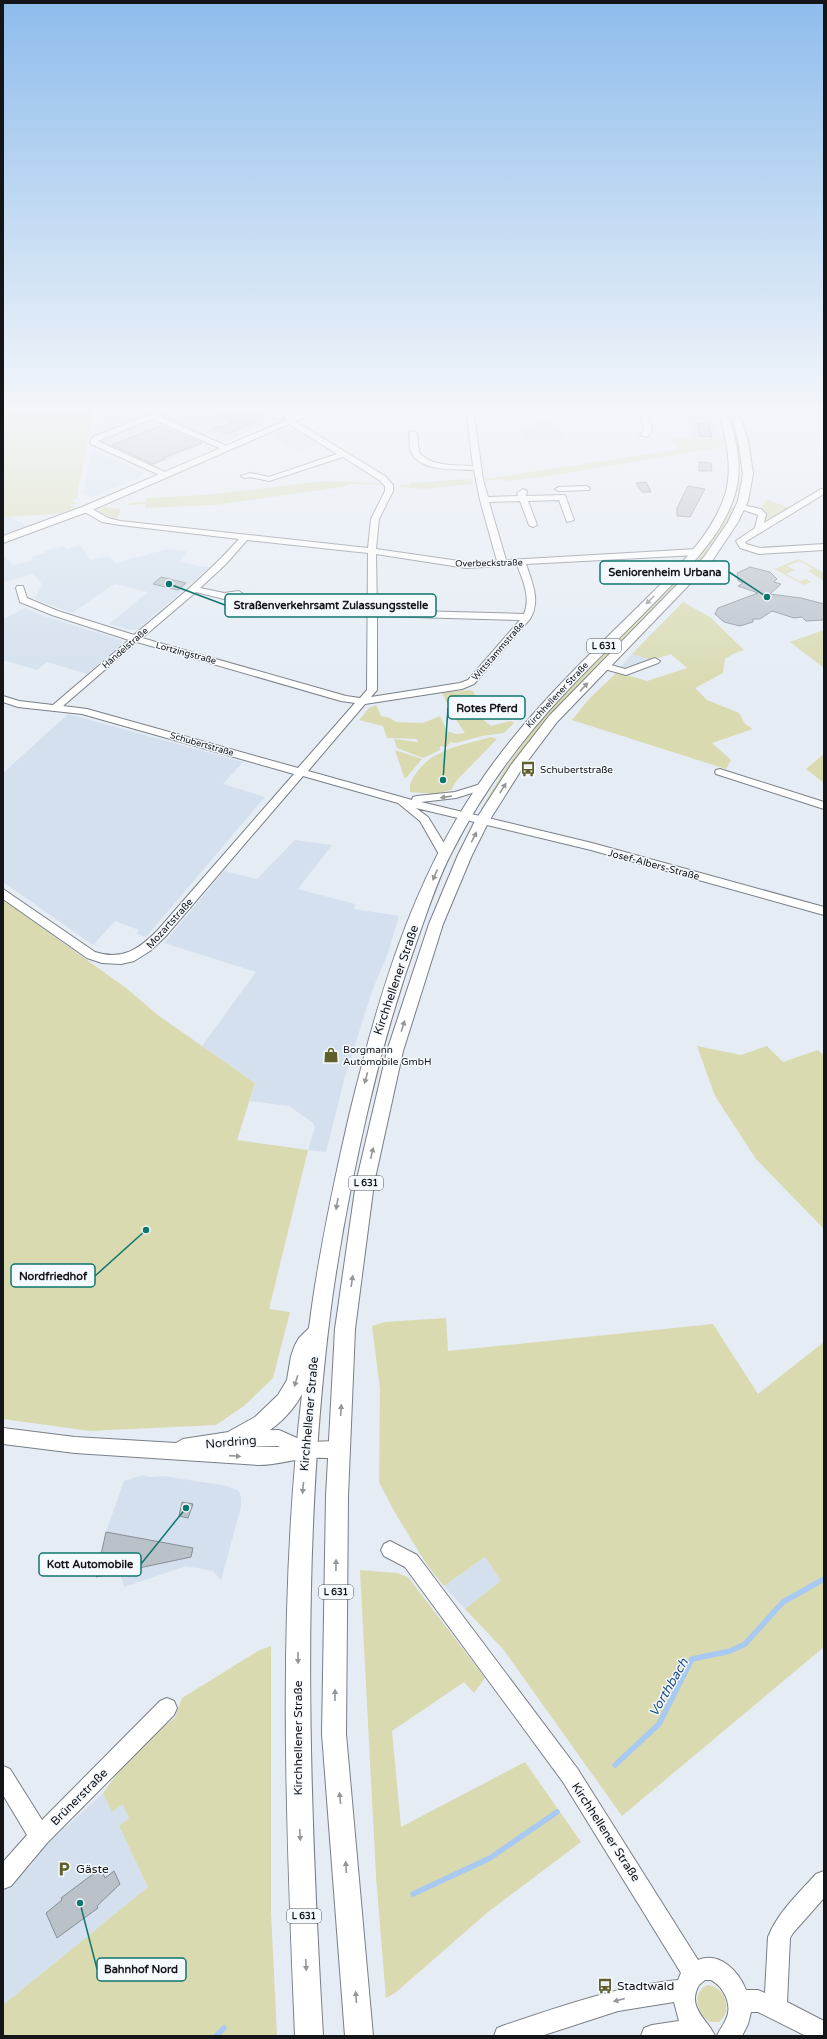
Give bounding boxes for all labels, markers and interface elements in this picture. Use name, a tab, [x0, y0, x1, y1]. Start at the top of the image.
street label: Overbeckstraße	[455, 557, 523, 570]
callout: Seniorenheim Urbana	[600, 561, 729, 584]
text: Seniorenheim Urbana	[608, 566, 722, 579]
callout: Straßenverkehrsamt Zulassungsstelle	[225, 594, 436, 617]
one-way arrow	[645, 595, 655, 605]
text: Straßenverkehrsamt Zulassungsstelle	[234, 599, 429, 613]
street label: Wittstammstraße	[470, 620, 527, 683]
street label: Händelstraße	[100, 625, 151, 671]
road number: L 631	[587, 639, 621, 653]
street label: Lortzingstraße	[154, 640, 217, 667]
street label: Kirchhellener Straße	[524, 660, 591, 731]
one-way arrow	[579, 682, 588, 691]
callout: Rotes Pferd	[448, 696, 525, 719]
text: Rotes Pferd	[456, 702, 518, 715]
street label: Schubertstraße	[169, 730, 235, 759]
bus stop icon: Schubertstraße	[519, 760, 537, 778]
place label: Schubertstraße	[540, 764, 613, 776]
one-way arrow	[499, 783, 507, 793]
one-way arrow	[440, 794, 452, 800]
one-way arrow	[470, 831, 477, 843]
street label: Josef-Albers-Straße	[607, 847, 701, 883]
one-way arrow	[431, 870, 437, 882]
street label: Mozartstraße	[144, 896, 196, 951]
street label: Kirchhellener Straße	[371, 923, 421, 1037]
one-way arrow	[400, 1020, 406, 1032]
place label: Borgmann Automobile GmbH	[343, 1044, 432, 1068]
shop icon: Borgmann Automobile GmbH	[322, 1046, 340, 1064]
one-way arrow	[363, 1072, 369, 1084]
one-way arrow	[370, 1147, 376, 1159]
road number: L 631	[349, 1176, 383, 1190]
one-way arrow	[334, 1198, 340, 1211]
callout: Nordfriedhof	[11, 1264, 95, 1287]
text: Nordfriedhof	[19, 1270, 88, 1283]
one-way arrow	[349, 1275, 355, 1287]
street label: Kirchhellener Straße	[297, 1356, 321, 1472]
one-way arrow	[293, 1376, 299, 1388]
one-way arrow	[337, 1404, 344, 1416]
street label: Nordring	[205, 1433, 257, 1451]
one-way arrow	[229, 1452, 241, 1459]
one-way arrow	[299, 1482, 306, 1494]
callout: Kott Automobile	[39, 1553, 141, 1576]
text: Kott Automobile	[47, 1558, 134, 1571]
one-way arrow	[333, 1558, 339, 1571]
road number: L 631	[319, 1585, 353, 1599]
one-way arrow	[294, 1652, 301, 1664]
water label: Vorthbach	[646, 1655, 692, 1719]
street label: Kirchhellener Straße	[291, 1680, 305, 1795]
one-way arrow	[332, 1688, 338, 1701]
street label: Brünerstraße	[48, 1766, 110, 1828]
street label: Kirchhellener Straße	[569, 1780, 643, 1884]
one-way arrow	[337, 1792, 343, 1804]
one-way arrow	[297, 1829, 303, 1842]
parking icon: Gäste	[55, 1860, 73, 1878]
one-way arrow	[343, 1861, 349, 1873]
place label: Gäste	[76, 1862, 109, 1876]
road number: L 631	[287, 1909, 321, 1923]
callout: Bahnhof Nord	[97, 1958, 186, 1981]
one-way arrow	[303, 1959, 309, 1972]
text: Bahnhof Nord	[104, 1963, 178, 1976]
bus stop icon: Stadtwald	[596, 1977, 614, 1995]
place label: Stadtwald	[617, 1979, 674, 1993]
one-way arrow	[352, 1991, 359, 2003]
one-way arrow	[613, 1998, 625, 2004]

